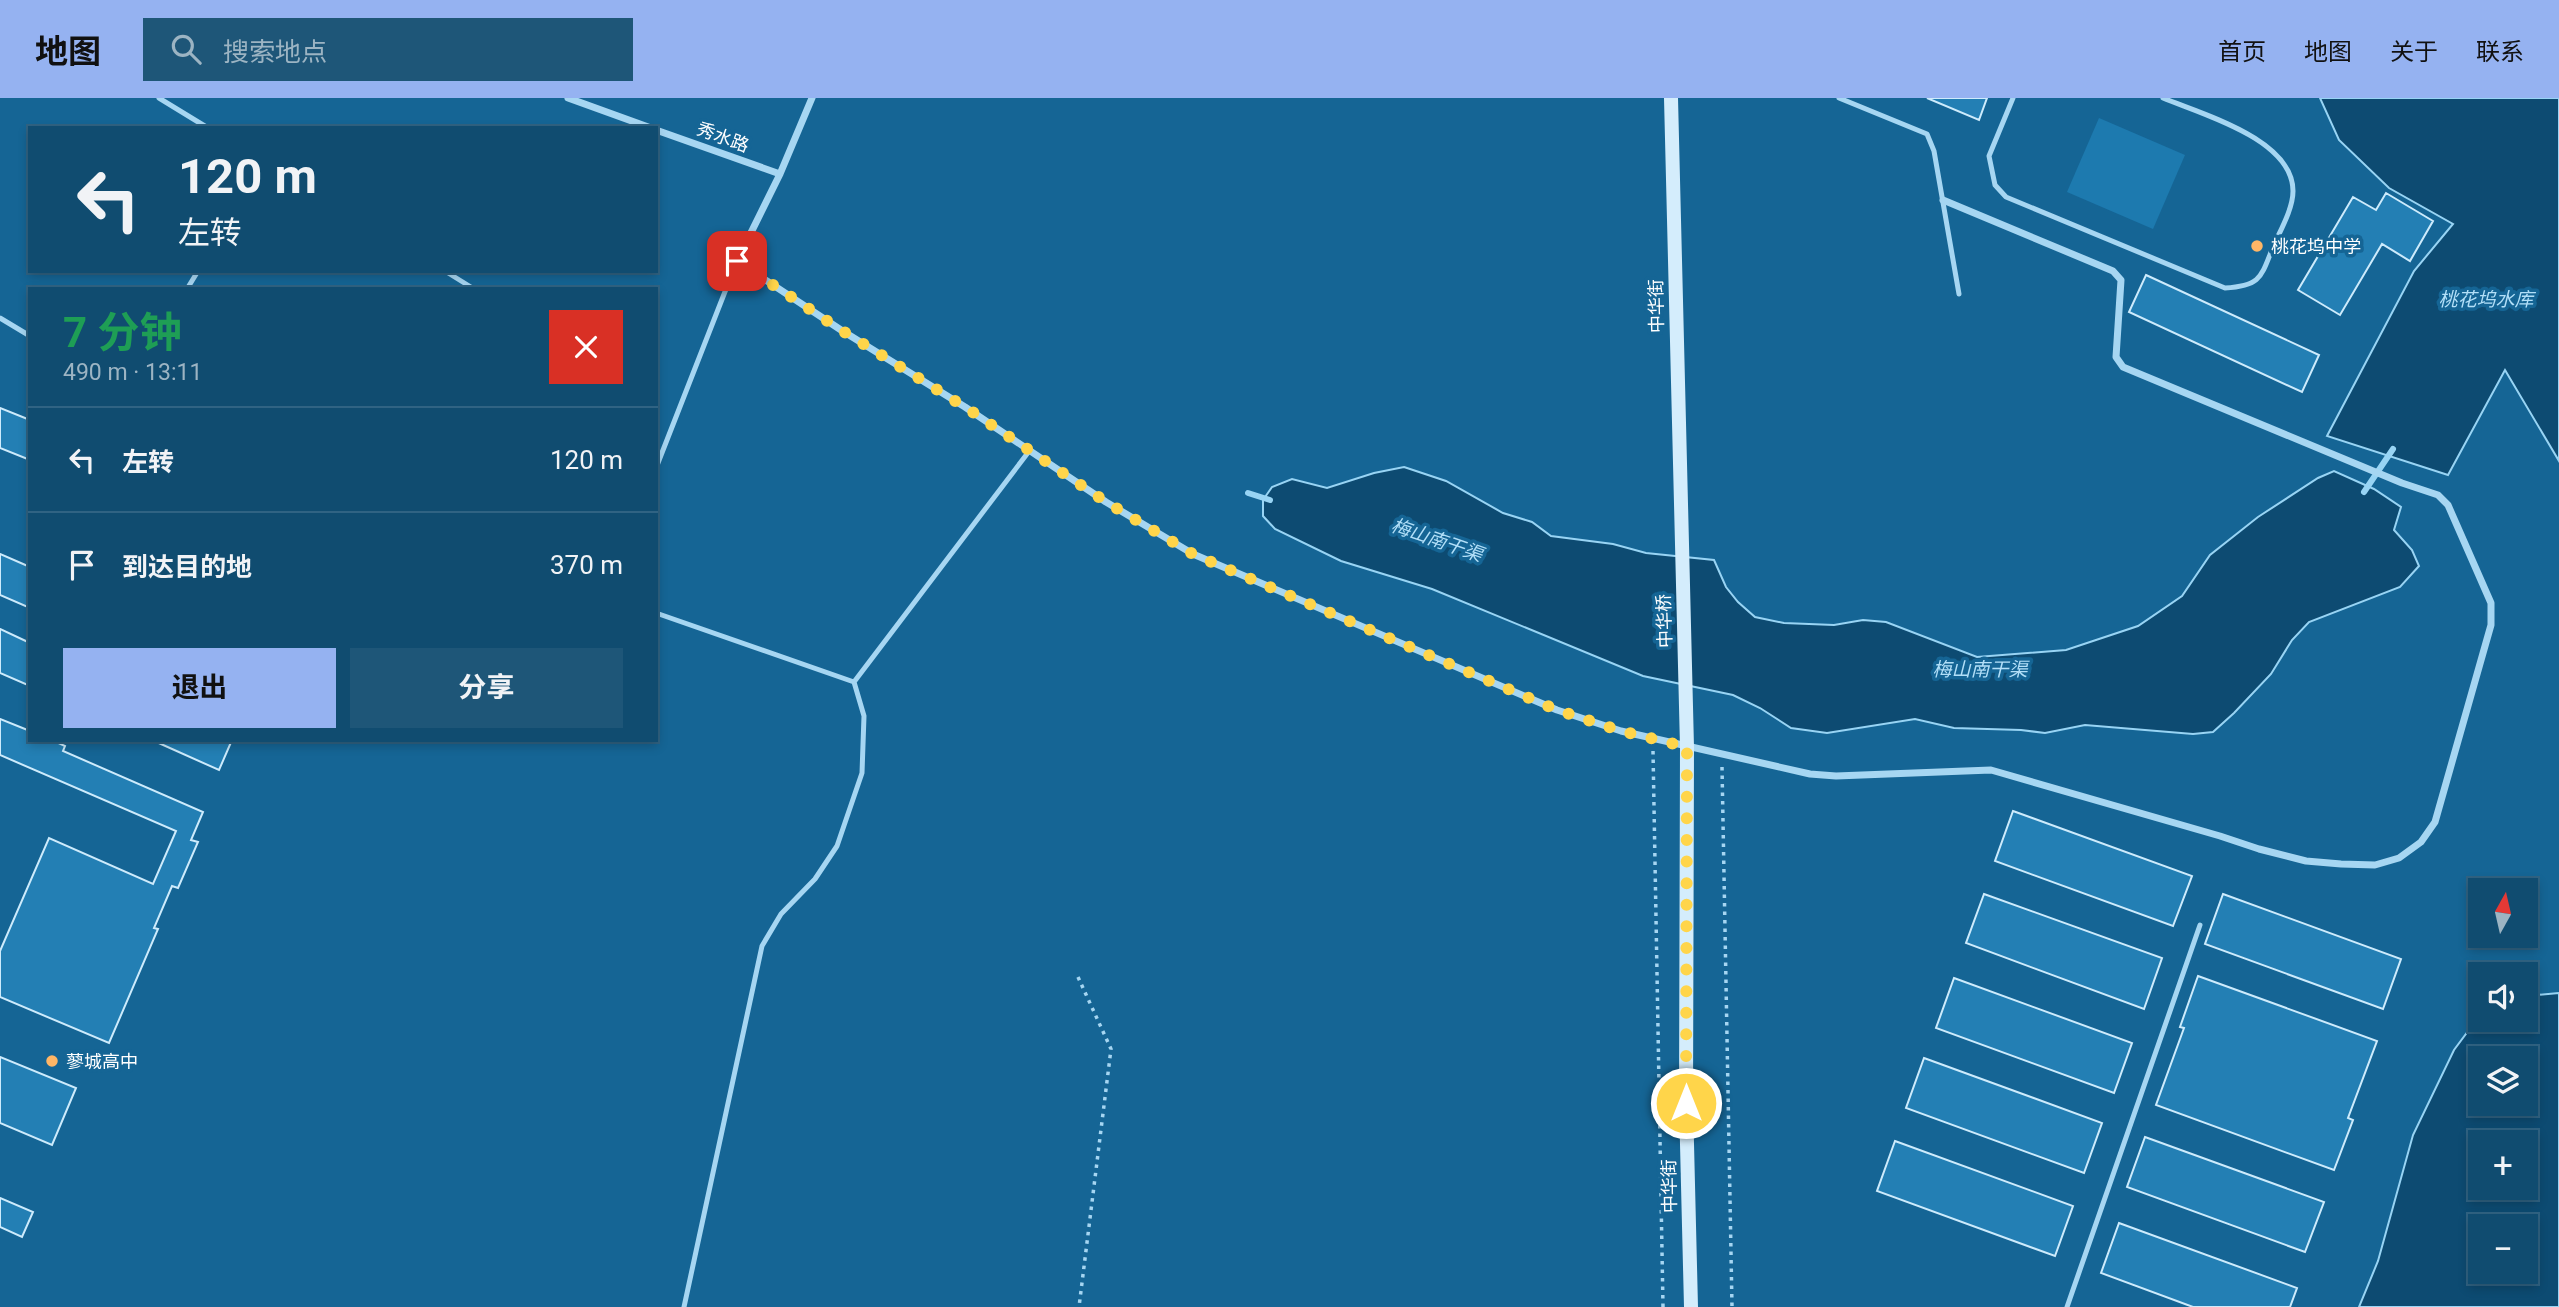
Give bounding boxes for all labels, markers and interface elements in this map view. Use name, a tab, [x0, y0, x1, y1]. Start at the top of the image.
search box	[143, 18, 633, 81]
icon: search	[167, 30, 205, 68]
text: 地图	[35, 32, 101, 71]
text: 搜索地点	[223, 37, 327, 67]
text: 首页	[2218, 38, 2266, 66]
text: 地图	[2304, 38, 2352, 66]
text: 关于	[2390, 38, 2438, 66]
text: 联系	[2476, 38, 2524, 66]
street label: 秀水路	[694, 118, 752, 156]
text: 120 m	[178, 148, 317, 205]
icon: left	[63, 154, 154, 245]
text: 左转	[178, 214, 242, 252]
pin	[707, 231, 767, 291]
place label: 桃花坞中学	[2271, 236, 2361, 257]
marker: 桃花坞中学	[2249, 238, 2265, 254]
icon: arrive	[718, 242, 756, 280]
street label: 中华街	[1645, 279, 1667, 333]
water label: 桃花坞水库	[2438, 288, 2536, 311]
text: 7 分钟	[63, 308, 182, 357]
button: close	[549, 310, 623, 384]
text: 490 m · 13:11	[63, 359, 202, 386]
icon: left	[63, 441, 101, 479]
text: 120 m	[550, 445, 623, 475]
text: 左转	[122, 447, 174, 477]
water label: 梅山南干渠	[1388, 514, 1488, 567]
icon: arrive	[63, 546, 101, 584]
text: 370 m	[550, 550, 623, 580]
text: 到达目的地	[122, 552, 252, 582]
street label: 中华桥	[1653, 594, 1675, 648]
button: 退出	[63, 648, 336, 728]
button: 分享	[350, 648, 623, 728]
water label: 梅山南干渠	[1932, 658, 2030, 681]
north arrow	[2468, 878, 2538, 948]
map controls	[2468, 878, 2538, 1284]
button: sound	[2468, 962, 2538, 1032]
button: layers	[2468, 1046, 2538, 1116]
place label: 蓼城高中	[66, 1051, 138, 1072]
marker: 蓼城高中	[44, 1053, 60, 1069]
position arrow	[1649, 1066, 1723, 1140]
button: +	[2468, 1130, 2538, 1200]
street label: 中华街	[1658, 1159, 1680, 1213]
button: −	[2468, 1214, 2538, 1284]

